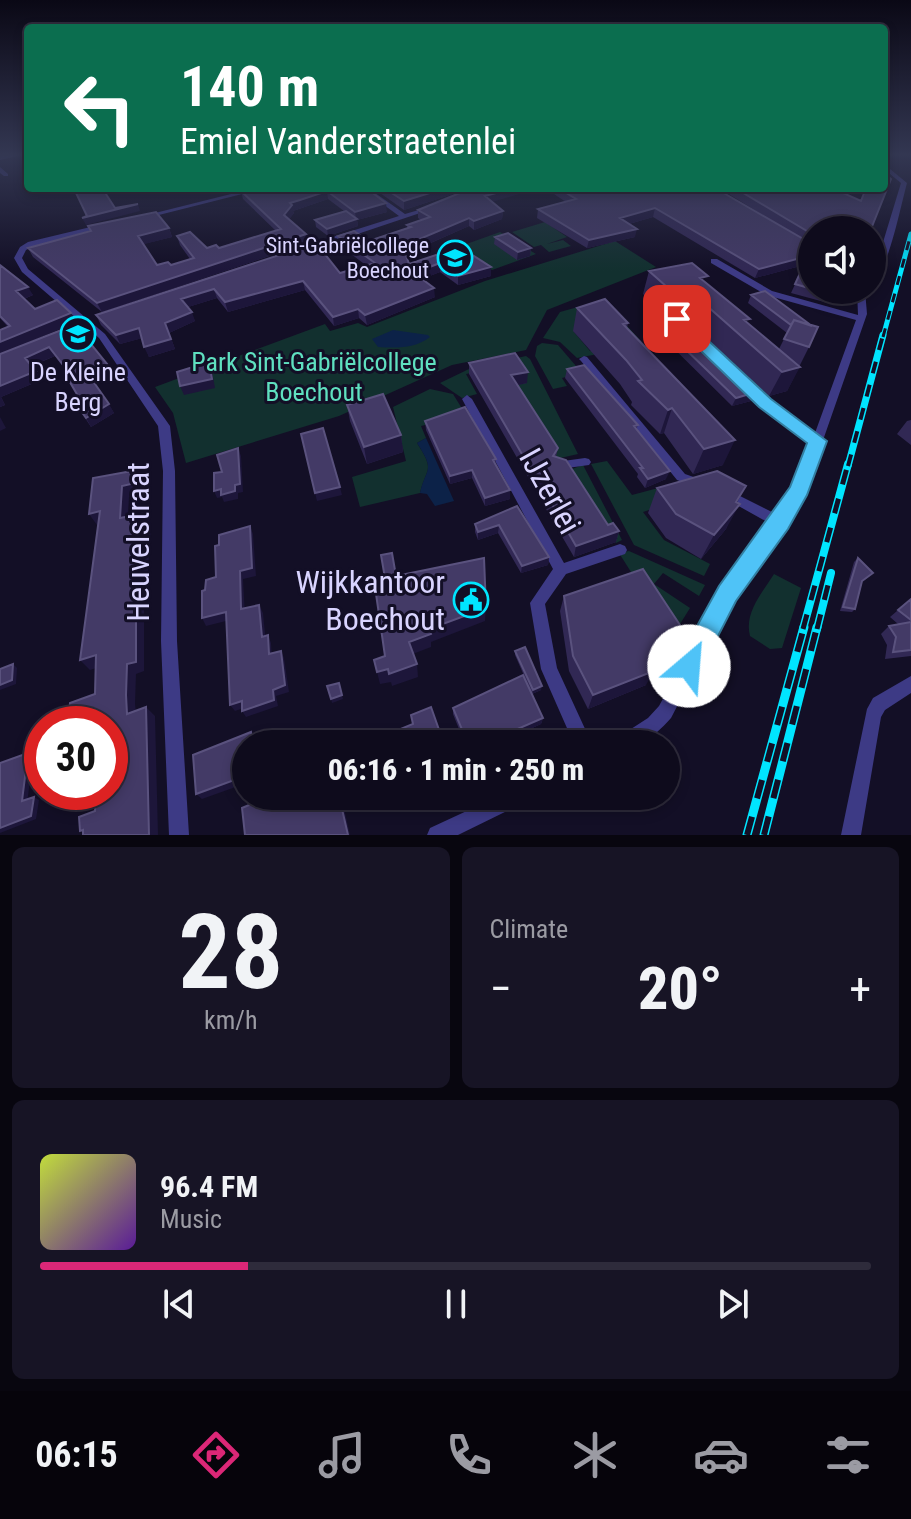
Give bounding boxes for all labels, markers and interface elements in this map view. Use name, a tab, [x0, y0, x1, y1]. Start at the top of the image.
text: 140 m	[180, 54, 319, 120]
icon: left	[48, 56, 152, 160]
text: Emiel Vanderstraetenlei	[180, 121, 516, 163]
map controls	[798, 216, 886, 304]
button: sound	[798, 216, 886, 304]
place label: Sint-Gabriëlcollege Boechout	[266, 233, 429, 283]
school or university icon: Sint-Gabriëlcollege Boechout	[436, 239, 474, 277]
pin	[643, 285, 711, 353]
icon: arrive	[655, 297, 699, 341]
school or university icon: De Kleine Berg	[59, 315, 97, 353]
park label: Park Sint-Gabriëlcollege Boechout	[191, 347, 437, 407]
place label: De Kleine Berg	[30, 357, 126, 417]
street label: IJzerlei	[511, 442, 589, 540]
street label: Heuvelstraat	[119, 462, 157, 622]
place label: Wijkkantoor Boechout	[295, 563, 445, 638]
public building icon: Wijkkantoor Boechout	[452, 581, 490, 619]
position arrow	[647, 624, 731, 708]
speed limit sign: 30	[24, 706, 128, 810]
text: 06:16 · 1 min · 250 m	[328, 752, 584, 787]
text: 28	[178, 892, 283, 1013]
text: Climate	[490, 914, 568, 944]
text: 20°	[638, 953, 723, 1024]
text: −	[490, 963, 512, 1015]
text: +	[849, 963, 871, 1015]
text: km/h	[204, 1005, 258, 1035]
text: 96.4 FM	[160, 1169, 258, 1204]
text: Music	[160, 1204, 222, 1234]
icon: previous	[157, 1282, 201, 1326]
icon: pause	[434, 1282, 478, 1326]
icon: next	[711, 1282, 755, 1326]
icon: directions	[188, 1427, 244, 1483]
icon: music	[314, 1427, 370, 1483]
icon: phone	[441, 1427, 497, 1483]
icon: climate	[567, 1427, 623, 1483]
icon: car	[693, 1427, 749, 1483]
icon: filters	[820, 1427, 876, 1483]
text: 06:15	[35, 1434, 118, 1476]

